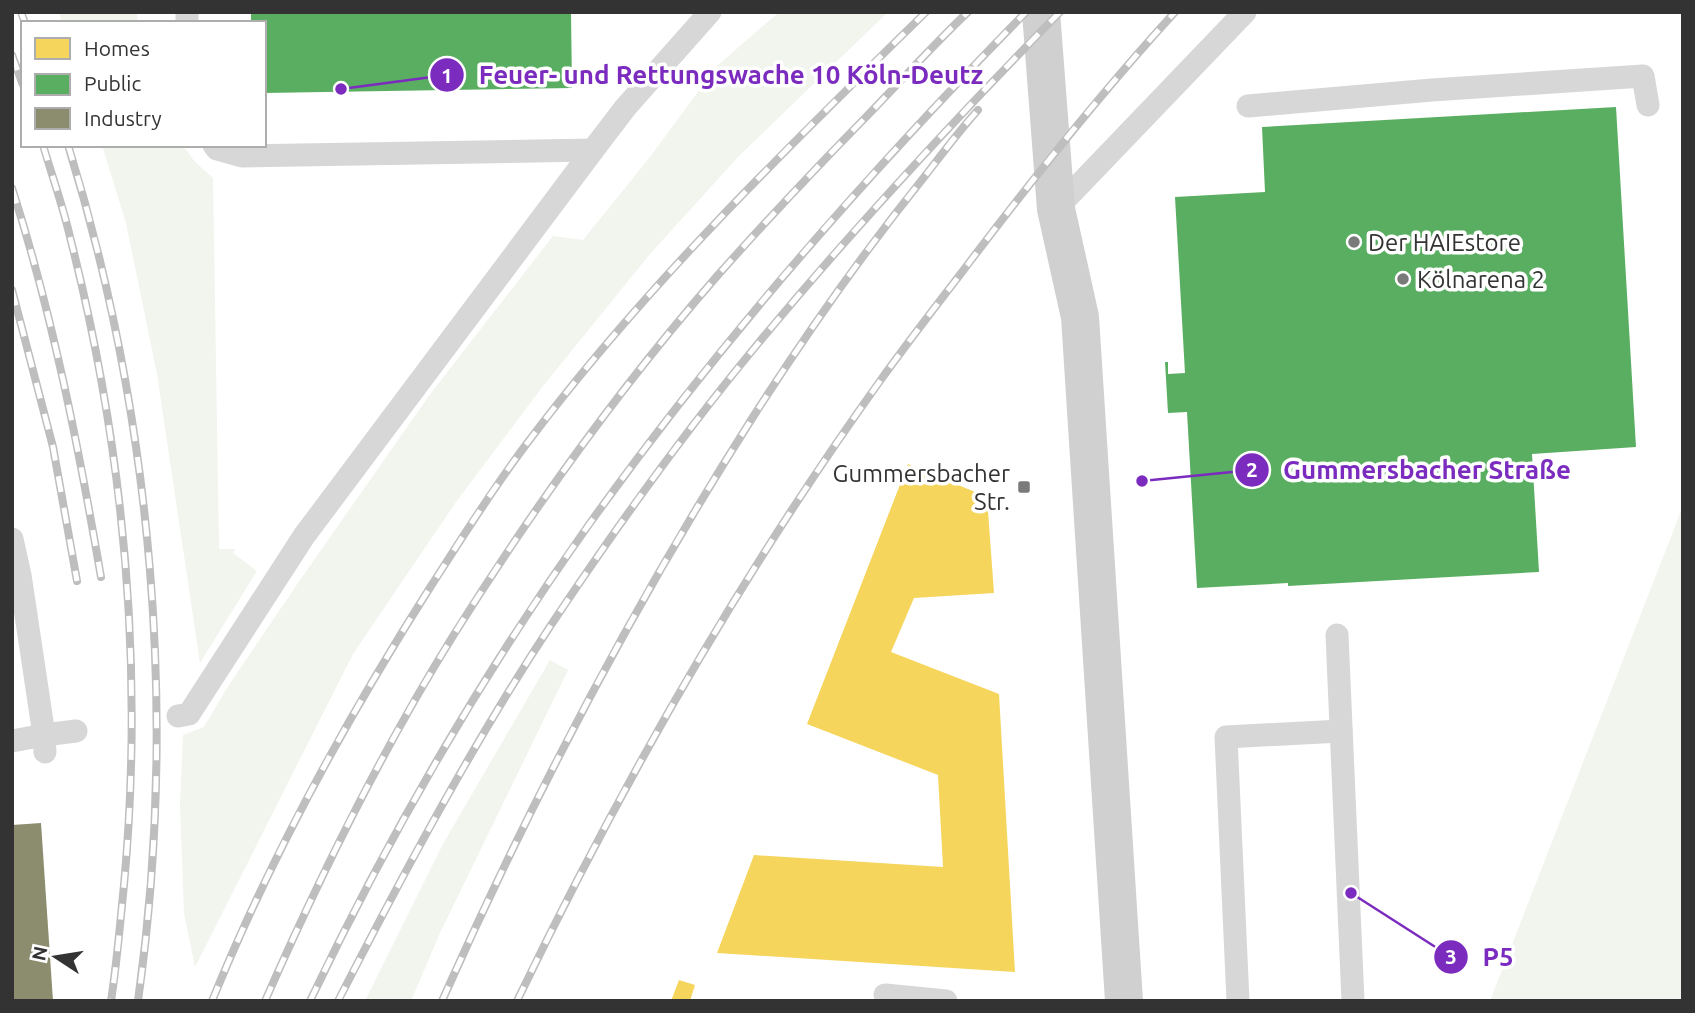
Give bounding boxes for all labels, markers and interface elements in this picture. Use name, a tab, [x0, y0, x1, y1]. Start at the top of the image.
legend	[21, 21, 266, 147]
text: Homes	[84, 36, 150, 60]
callout: Feuer- und Rettungswache 10 Köln-Deutz	[429, 52, 997, 99]
text: Feuer- und Rettungswache 10 Köln-Deutz	[479, 60, 983, 89]
text: 1	[441, 63, 453, 87]
text: Public	[84, 71, 141, 95]
text: Industry	[84, 106, 162, 130]
place label: Der HAIEstore	[1368, 229, 1521, 256]
marker: Der HAIEstore	[1346, 234, 1362, 250]
place label: Kölnarena 2	[1417, 266, 1545, 293]
marker: Kölnarena 2	[1395, 271, 1411, 287]
callout: Gummersbacher Straße	[1234, 447, 1585, 494]
text: Gummersbacher Straße	[1283, 455, 1571, 484]
text: 2	[1246, 457, 1258, 481]
place label: Gummersbacher Str.	[833, 460, 1010, 515]
marker: Gummersbacher Str.	[1016, 479, 1032, 495]
north arrow	[21, 922, 91, 992]
callout: P5	[1434, 933, 1528, 980]
text: P5	[1482, 942, 1514, 971]
text: N	[27, 944, 52, 963]
text: 3	[1445, 944, 1457, 968]

